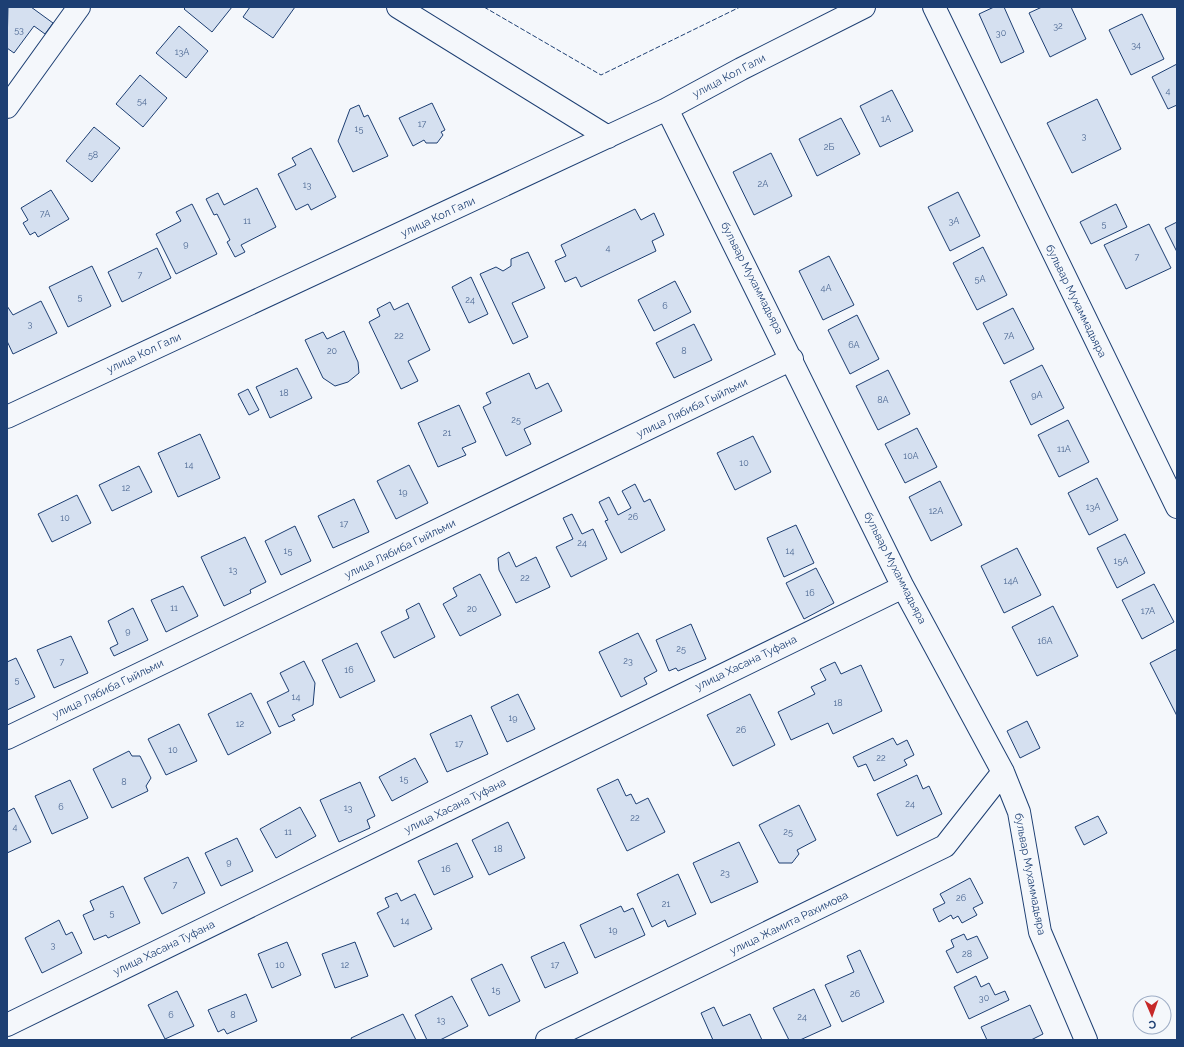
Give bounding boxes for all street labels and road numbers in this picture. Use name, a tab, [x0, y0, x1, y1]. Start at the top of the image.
street label: улица Кол Гали	[690, 51, 768, 101]
street label: улица Кол Гали	[399, 194, 477, 240]
street label: бульвар Мухаммадьяра	[718, 220, 786, 336]
street label: бульвар Мухаммадьяра	[1043, 242, 1109, 360]
street label: улица Кол Гали	[105, 330, 183, 376]
street label: улица Лябиба Гыйльми	[634, 375, 750, 441]
street label: бульвар Мухаммадьяра	[861, 510, 929, 626]
street label: улица Лябиба Гыйльми	[342, 516, 458, 582]
street label: улица Хасана Туфана	[693, 633, 799, 693]
street label: улица Лябиба Гыйльми	[50, 656, 166, 722]
street label: улица Хасана Туфана	[402, 776, 508, 836]
street label: бульвар Мухаммадьяра	[1012, 812, 1048, 936]
street label: улица Жамита Рахимова	[728, 889, 850, 957]
street label: улица Хасана Туфана	[111, 918, 217, 978]

